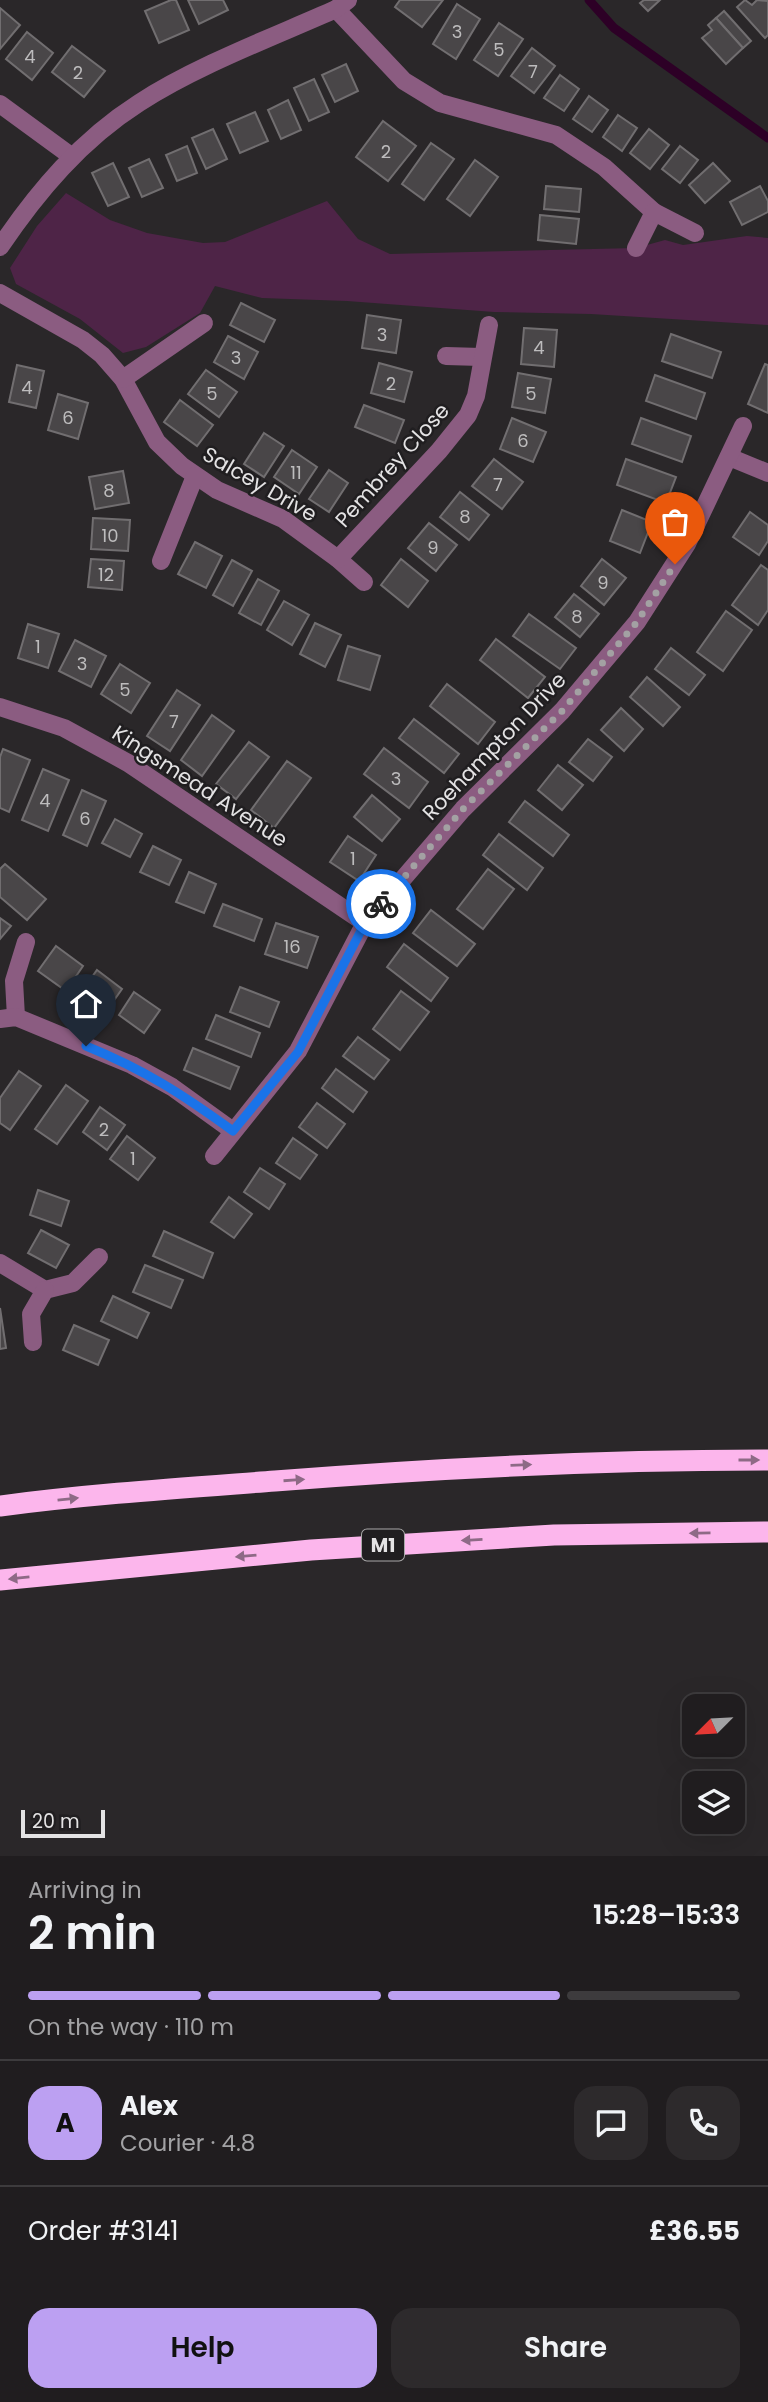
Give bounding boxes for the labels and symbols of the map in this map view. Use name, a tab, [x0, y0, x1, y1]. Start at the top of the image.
house number: 3	[452, 19, 462, 44]
house number: 5	[493, 37, 505, 62]
house number: 4	[24, 44, 36, 69]
house number: 7	[528, 59, 538, 84]
house number: 2	[73, 60, 83, 85]
house number: 2	[381, 139, 391, 164]
house number: 3	[377, 322, 387, 347]
house number: 4	[533, 335, 545, 360]
house number: 3	[231, 345, 241, 370]
house number: 2	[386, 371, 396, 396]
house number: 4	[21, 375, 33, 400]
house number: 5	[206, 381, 218, 406]
house number: 5	[525, 381, 537, 406]
street label: Pembrey Close	[328, 397, 456, 533]
house number: 6	[62, 405, 74, 430]
house number: 6	[517, 428, 529, 453]
street label: Salcey Drive	[198, 440, 322, 528]
house number: 11	[290, 460, 302, 485]
house number: 7	[493, 472, 503, 497]
house number: 8	[103, 478, 115, 503]
pin	[645, 492, 705, 564]
house number: 8	[459, 504, 471, 529]
house number: 10	[101, 523, 119, 548]
house number: 9	[427, 535, 439, 560]
house number: 12	[98, 562, 114, 587]
house number: 9	[597, 570, 609, 595]
house number: 8	[571, 604, 583, 629]
house number: 1	[35, 634, 41, 659]
house number: 3	[77, 651, 87, 676]
street label: Roehampton Drive	[416, 666, 572, 826]
house number: 5	[119, 677, 131, 702]
house number: 7	[169, 709, 179, 734]
street label: Kingsmead Avenue	[107, 718, 293, 854]
house number: 3	[391, 766, 401, 791]
house number: 4	[39, 788, 51, 813]
house number: 6	[79, 806, 91, 831]
house number: 1	[350, 846, 356, 871]
courier	[346, 869, 416, 939]
house number: 16	[283, 934, 301, 959]
pin	[56, 974, 116, 1046]
house number: 2	[99, 1117, 109, 1142]
house number: 1	[130, 1146, 136, 1171]
one-way arrow	[738, 1454, 760, 1466]
one-way arrow	[511, 1459, 533, 1470]
one-way arrow	[284, 1474, 306, 1485]
one-way arrow	[57, 1493, 79, 1504]
one-way arrow	[689, 1527, 711, 1538]
road number: M1	[362, 1530, 404, 1560]
one-way arrow	[461, 1535, 483, 1546]
one-way arrow	[234, 1551, 256, 1562]
one-way arrow	[8, 1572, 30, 1583]
north arrow	[682, 1694, 746, 1757]
scale bar	[21, 1807, 105, 1839]

